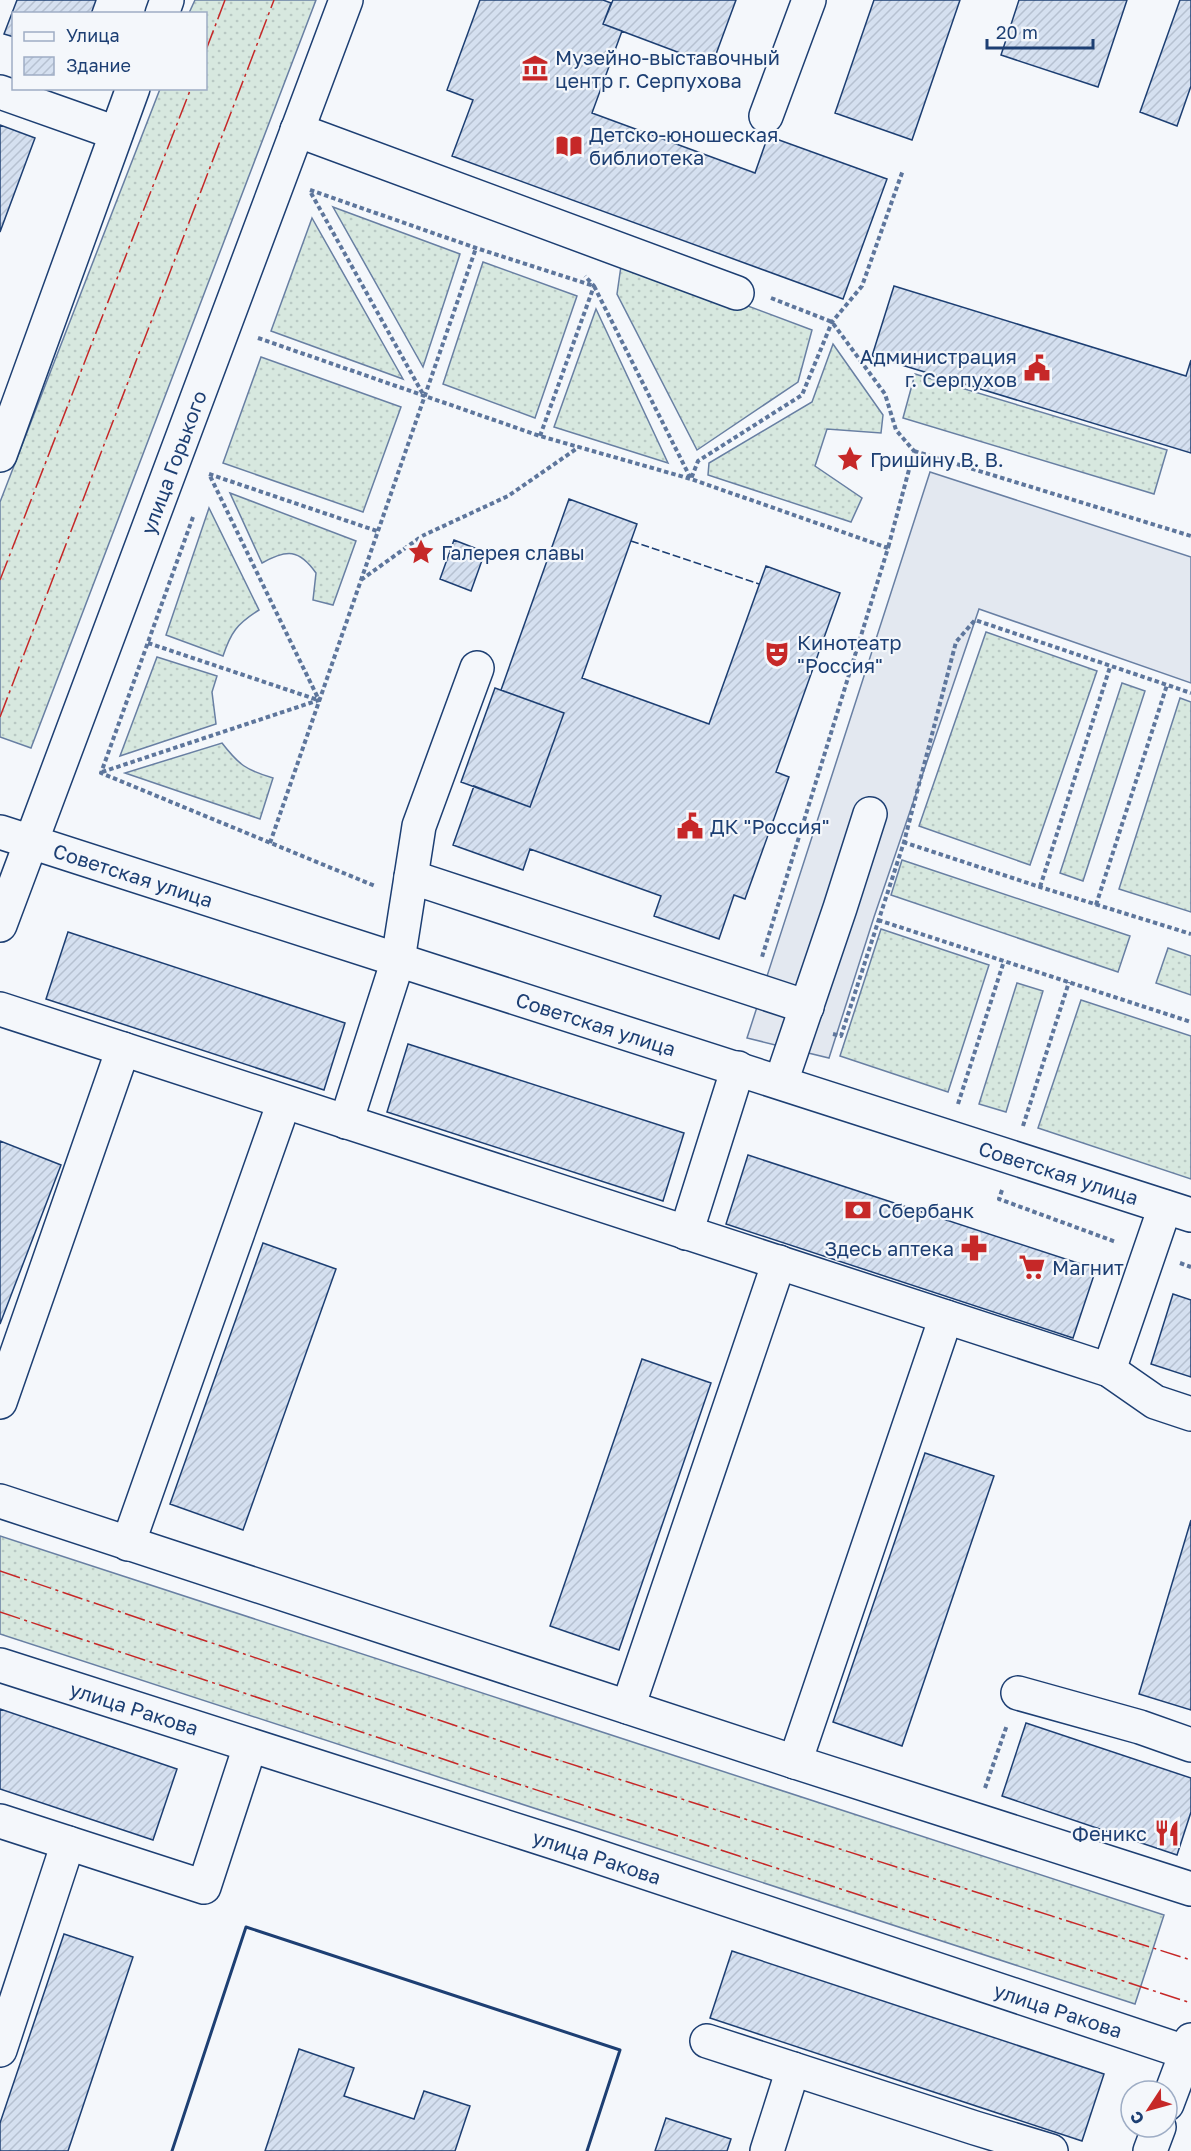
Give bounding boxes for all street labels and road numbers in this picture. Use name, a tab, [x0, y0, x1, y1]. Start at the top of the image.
street label: улица Горького	[135, 387, 211, 537]
street label: Советская улица	[50, 838, 216, 912]
street label: Советская улица	[513, 987, 679, 1061]
street label: Советская улица	[976, 1136, 1142, 1209]
street label: улица Ракова	[67, 1676, 202, 1740]
street label: улица Ракова	[530, 1824, 664, 1889]
street label: улица Ракова	[991, 1977, 1125, 2042]

